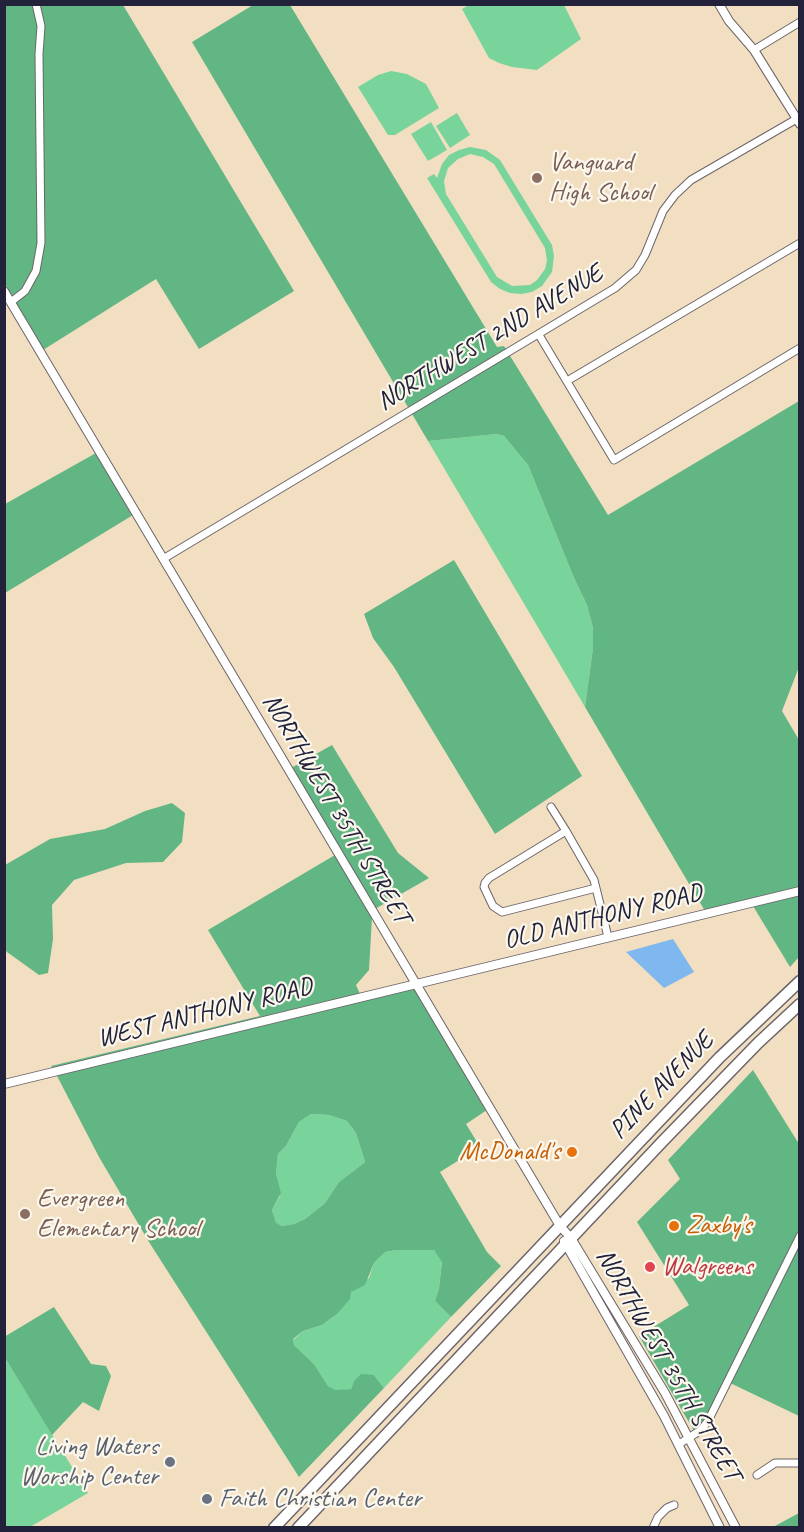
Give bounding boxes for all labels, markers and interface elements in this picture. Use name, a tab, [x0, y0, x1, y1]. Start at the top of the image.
place label: Vanguard High School	[549, 147, 652, 208]
marker: Vanguard High School	[530, 171, 544, 185]
street label: NORTHWEST 2ND AVENUE	[371, 258, 609, 418]
street label: NORTHWEST 35TH STREET	[255, 688, 417, 930]
street label: OLD ANTHONY ROAD	[501, 877, 705, 957]
street label: WEST ANTHONY ROAD	[94, 971, 316, 1055]
street label: PINE AVENUE	[603, 1026, 721, 1146]
place label: McDonald's	[459, 1136, 560, 1168]
marker: McDonald's	[565, 1145, 579, 1159]
place label: Evergreen Elementary School	[37, 1183, 199, 1244]
marker: Evergreen Elementary School	[18, 1207, 32, 1221]
place label: Zaxby's	[686, 1210, 751, 1242]
marker: Zaxby's	[667, 1219, 681, 1233]
street label: NORTHWEST 35TH STREET	[589, 1243, 747, 1487]
place label: Walgreens	[662, 1251, 753, 1283]
marker: Walgreens	[643, 1260, 657, 1274]
place label: Living Waters Worship Center	[20, 1431, 158, 1492]
marker: Living Waters Worship Center	[163, 1455, 177, 1469]
place label: Faith Christian Center	[219, 1483, 421, 1515]
marker: Faith Christian Center	[200, 1492, 214, 1506]

